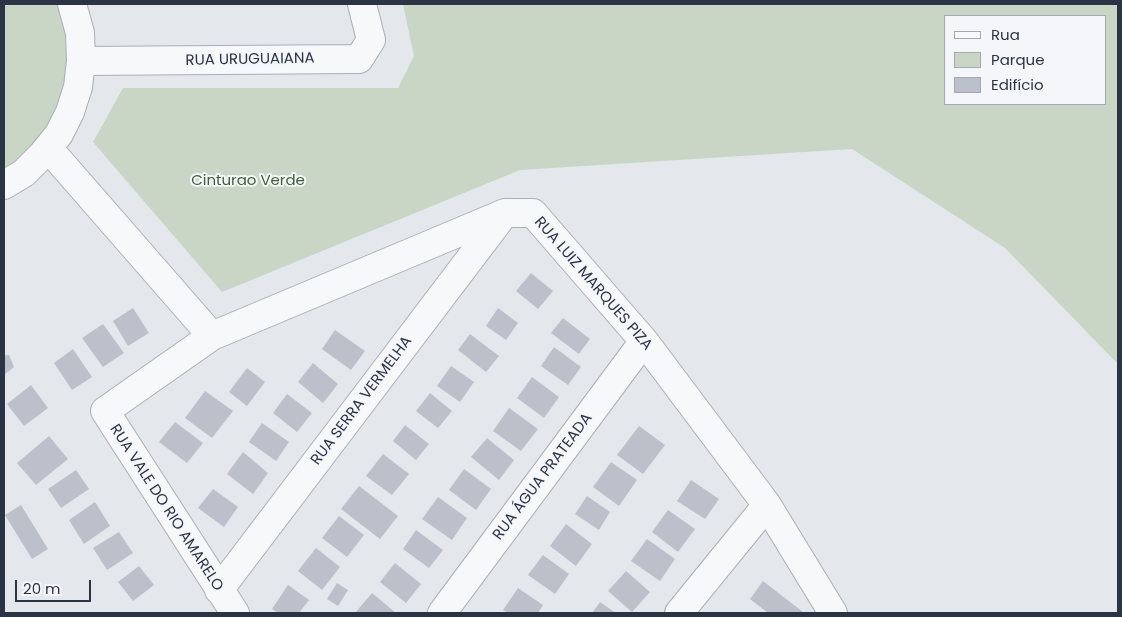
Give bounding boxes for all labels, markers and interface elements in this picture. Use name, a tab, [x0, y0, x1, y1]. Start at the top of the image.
legend	[944, 15, 1107, 105]
text: Rua	[991, 24, 1020, 45]
text: Parque	[991, 49, 1044, 70]
street label: RUA URUGUAIANA	[185, 50, 315, 70]
text: Edifício	[991, 74, 1044, 95]
park label: Cinturao Verde	[191, 172, 305, 190]
street label: RUA LUIZ MARQUES PIZA	[530, 214, 656, 354]
street label: RUA SERRA VERMELHA	[308, 333, 416, 469]
street label: RUA ÁGUA PRATEADA	[489, 410, 597, 544]
street label: RUA VALE DO RIO AMARELO	[105, 421, 227, 595]
scale bar	[18, 570, 94, 602]
text: 20 m	[23, 578, 61, 599]

